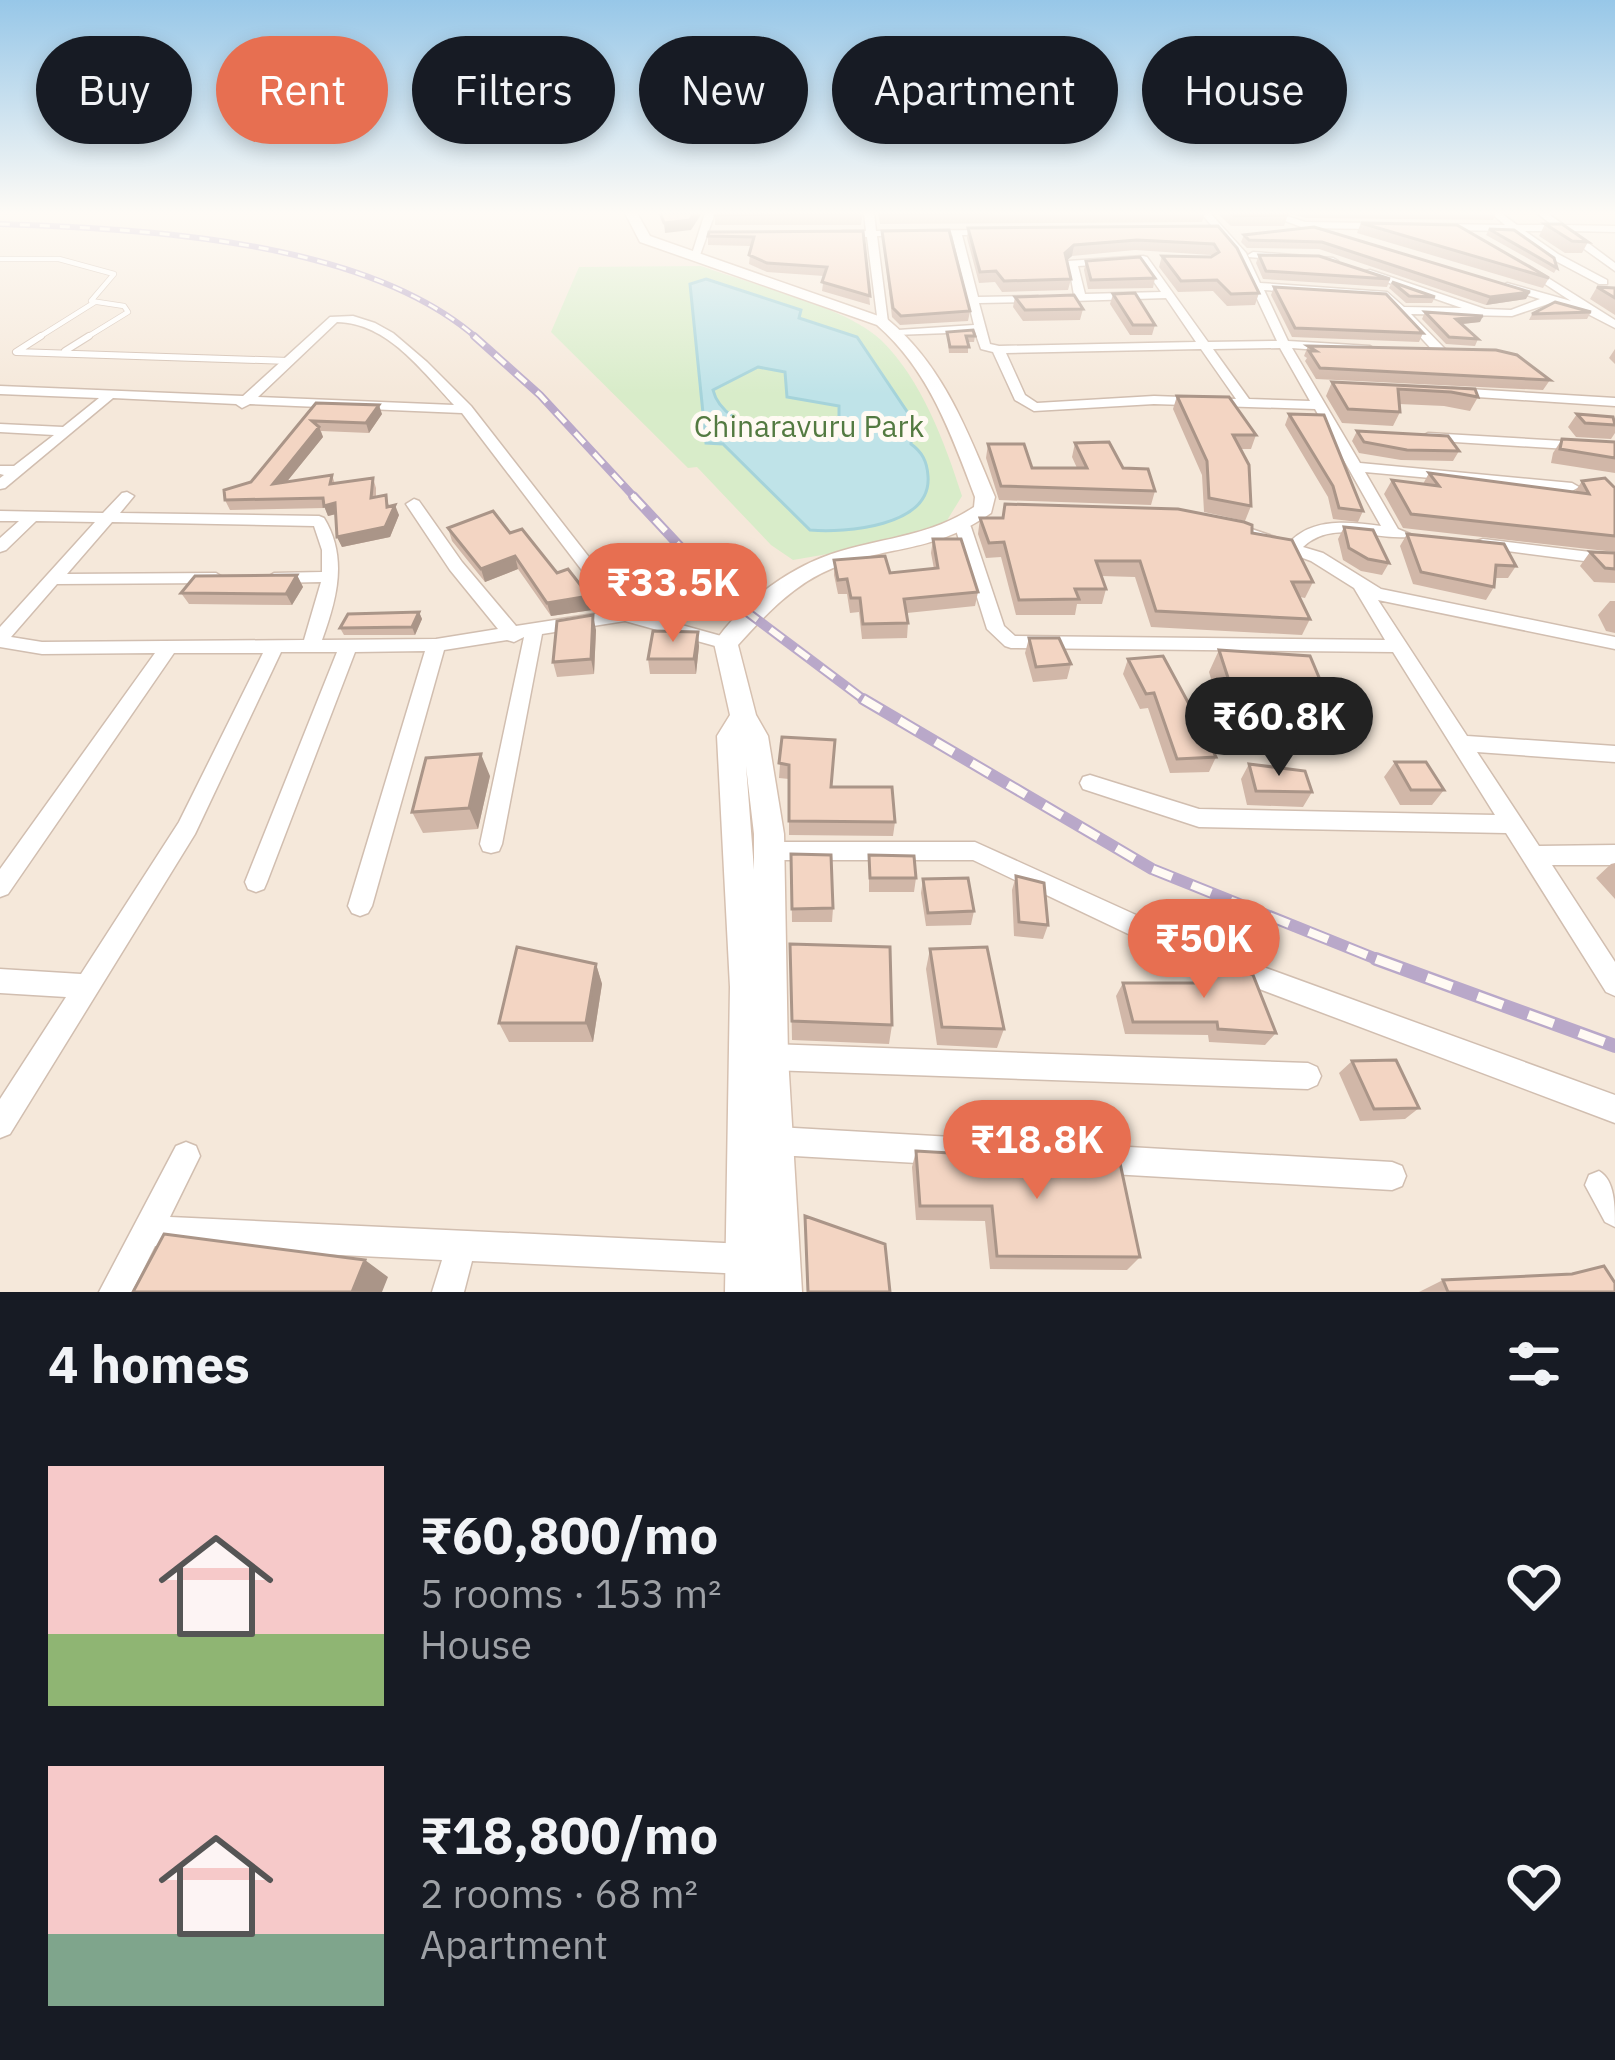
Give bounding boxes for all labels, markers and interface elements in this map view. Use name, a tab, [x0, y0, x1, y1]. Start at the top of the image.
chip: Buy	[36, 36, 192, 144]
chip: Rent	[216, 36, 388, 144]
chip: Filters	[412, 36, 615, 144]
chip: New	[639, 36, 808, 144]
chip: Apartment	[832, 36, 1118, 144]
chip: House	[1142, 36, 1347, 144]
park label: Chinaravuru Park	[694, 406, 924, 445]
pin: ₹33.5K	[575, 543, 771, 645]
text: ₹33.5K	[606, 556, 740, 607]
pin: ₹60.8K	[1181, 677, 1377, 779]
text: ₹60.8K	[1212, 690, 1346, 741]
pin: ₹50K	[1133, 899, 1275, 1001]
text: ₹50K	[1155, 912, 1253, 963]
pin: ₹18.8K	[939, 1100, 1135, 1202]
text: ₹18.8K	[970, 1113, 1104, 1164]
text: 4 homes	[48, 1331, 250, 1397]
icon: filters	[1501, 1331, 1567, 1397]
text: ₹60,800/mo	[420, 1502, 718, 1568]
icon: home	[144, 1514, 288, 1658]
icon: heart	[1501, 1553, 1567, 1619]
text: 5 rooms · 153 m²	[420, 1568, 722, 1619]
text: House	[420, 1619, 532, 1670]
text: ₹18,800/mo	[420, 1802, 718, 1868]
icon: home	[144, 1814, 288, 1958]
icon: heart	[1501, 1853, 1567, 1919]
text: 2 rooms · 68 m²	[420, 1868, 698, 1919]
text: Apartment	[420, 1919, 608, 1970]

